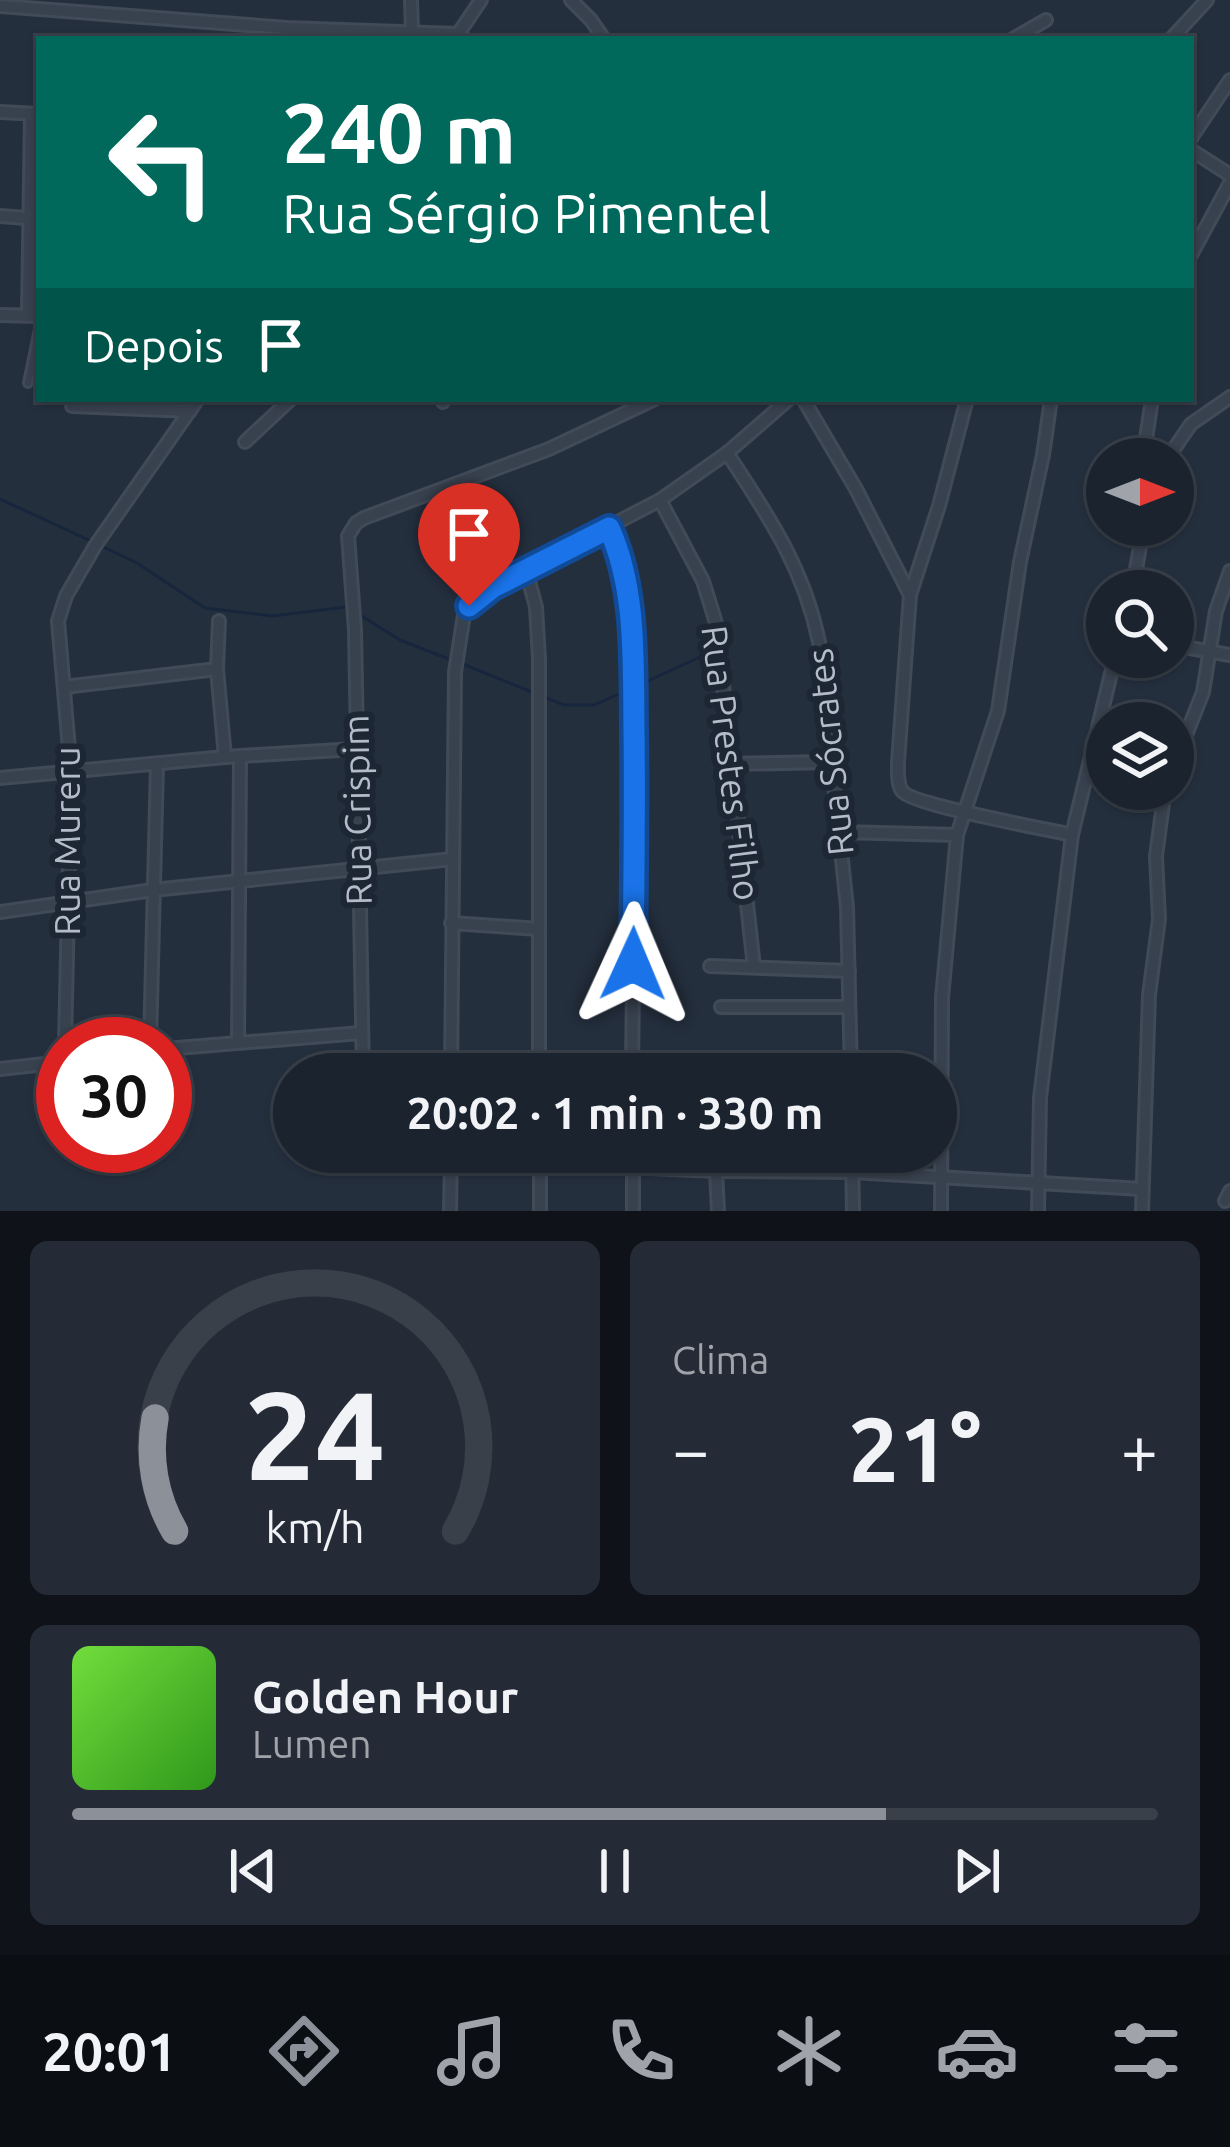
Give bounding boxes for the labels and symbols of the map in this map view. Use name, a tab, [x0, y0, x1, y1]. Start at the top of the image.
north arrow	[1086, 438, 1194, 546]
pin	[418, 483, 520, 606]
street label: Rua Prestes Filho	[694, 623, 769, 903]
street label: Rua Sócrates	[798, 646, 861, 858]
street label: Rua Crispim	[334, 714, 379, 906]
street label: Rua Mureru	[46, 746, 87, 936]
position arrow	[570, 901, 696, 1027]
speed limit sign: 30	[36, 1017, 192, 1173]

